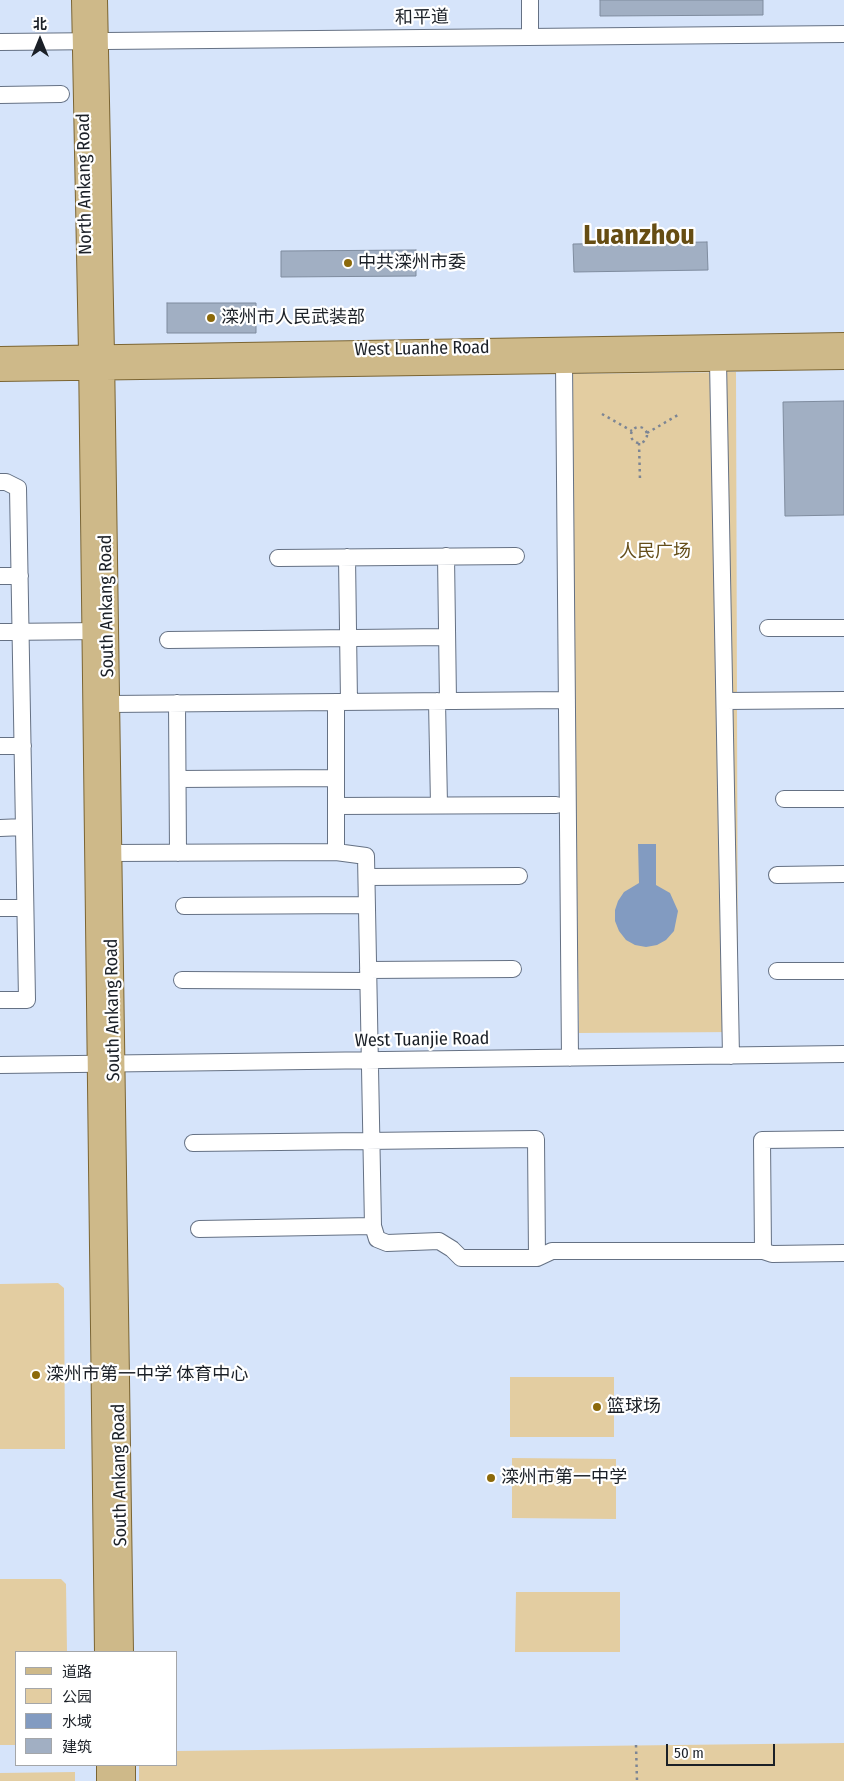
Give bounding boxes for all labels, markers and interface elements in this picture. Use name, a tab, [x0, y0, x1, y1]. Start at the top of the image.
street label: 和平道	[395, 7, 449, 29]
north arrow	[15, 15, 65, 65]
text: 北	[33, 16, 47, 33]
street label: North Ankang Road	[73, 113, 97, 255]
district label: Luanzhou	[583, 219, 695, 253]
place label: 中共滦州市委	[358, 252, 466, 274]
marker: 中共滦州市委	[342, 257, 354, 269]
place label: 滦州市人民武装部	[221, 307, 365, 329]
marker: 滦州市人民武装部	[205, 312, 217, 324]
street label: West Luanhe Road	[354, 337, 490, 361]
street label: South Ankang Road	[95, 534, 119, 678]
park label: 人民广场	[619, 541, 691, 563]
street label: South Ankang Road	[101, 938, 125, 1082]
street label: West Tuanjie Road	[354, 1028, 490, 1052]
place label: 滦州市第一中学 体育中心	[46, 1364, 248, 1386]
marker: 滦州市第一中学 体育中心	[30, 1369, 42, 1381]
place label: 篮球场	[607, 1396, 661, 1418]
marker: 篮球场	[591, 1401, 603, 1413]
street label: South Ankang Road	[108, 1403, 132, 1547]
place label: 滦州市第一中学	[501, 1467, 627, 1489]
marker: 滦州市第一中学	[485, 1472, 497, 1484]
legend	[15, 1651, 178, 1766]
text: 道路	[62, 1663, 92, 1681]
text: 公园	[62, 1688, 92, 1706]
text: 水域	[62, 1713, 92, 1731]
scale bar	[669, 1734, 778, 1766]
text: 建筑	[62, 1738, 92, 1756]
text: 50 m	[674, 1744, 704, 1762]

